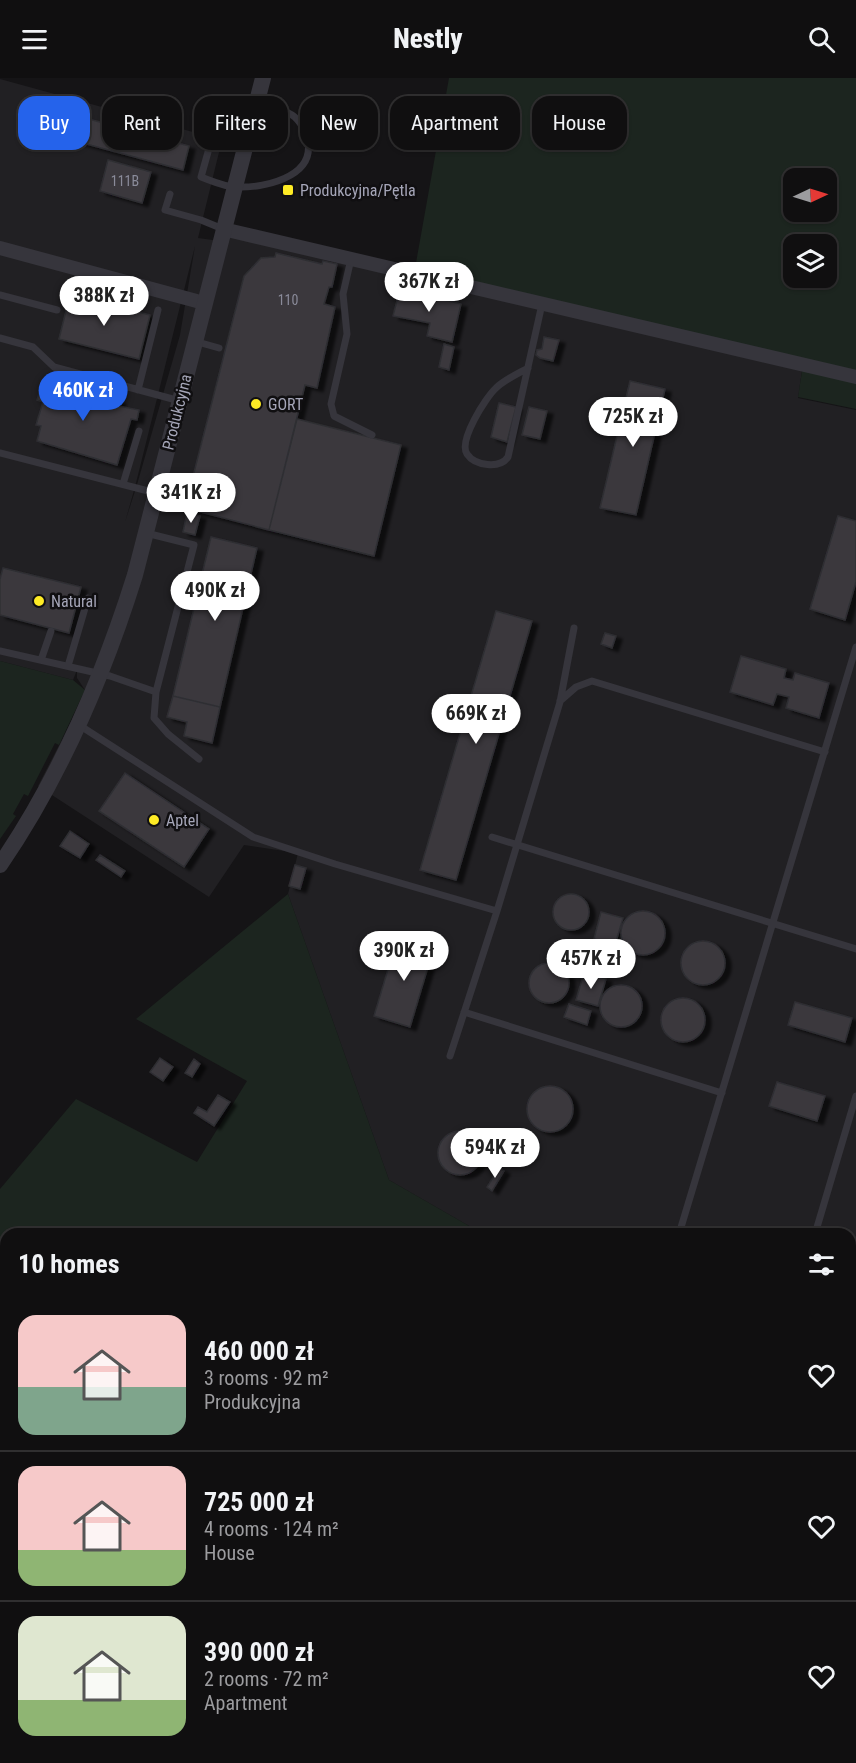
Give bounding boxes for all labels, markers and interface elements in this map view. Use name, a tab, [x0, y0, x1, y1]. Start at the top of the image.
icon: menu	[18, 23, 51, 56]
text: Nestly	[393, 23, 463, 55]
icon: search	[805, 23, 838, 56]
chip: Buy	[18, 96, 90, 150]
chip: Rent	[102, 96, 182, 150]
chip: Filters	[194, 96, 288, 150]
chip: New	[300, 96, 378, 150]
chip: Apartment	[390, 96, 520, 150]
chip: House	[532, 96, 627, 150]
north arrow	[783, 168, 837, 222]
map controls	[783, 168, 837, 288]
house number: 111B	[111, 173, 139, 189]
place label: Produkcyjna/Pętla	[300, 181, 416, 200]
marker: Produkcyjna/Pętla	[281, 183, 295, 197]
button: layers	[783, 234, 837, 288]
pin: 367K zł	[374, 262, 484, 313]
text: 367K zł	[399, 269, 459, 293]
pin: 388K zł	[49, 276, 159, 327]
text: 388K zł	[74, 283, 134, 307]
house number: 110	[278, 292, 298, 308]
pin: 460K zł	[28, 371, 138, 422]
street label: Produkcyjna	[158, 372, 196, 452]
text: 460K zł	[53, 378, 113, 402]
place label: GORT	[268, 395, 303, 414]
marker: GORT	[249, 397, 263, 411]
pin: 725K zł	[578, 397, 688, 448]
text: 725K zł	[603, 404, 663, 428]
pin: 341K zł	[136, 473, 246, 524]
text: 341K zł	[161, 480, 221, 504]
pin: 490K zł	[160, 571, 270, 622]
text: 490K zł	[185, 578, 245, 602]
place label: Natural	[51, 592, 97, 611]
marker: Natural	[32, 594, 46, 608]
pin: 669K zł	[421, 694, 531, 745]
text: 669K zł	[446, 701, 506, 725]
place label: Aptel	[166, 811, 199, 830]
marker: Aptel	[147, 813, 161, 827]
pin: 390K zł	[349, 931, 459, 982]
text: 390K zł	[374, 938, 434, 962]
pin: 457K zł	[536, 939, 646, 990]
text: 457K zł	[561, 946, 621, 970]
pin: 594K zł	[440, 1128, 550, 1179]
text: 594K zł	[465, 1135, 525, 1159]
icon: filters	[805, 1248, 838, 1281]
text: 10 homes	[18, 1249, 120, 1279]
text: 460 000 zł	[204, 1336, 314, 1366]
icon: home	[66, 1339, 138, 1411]
icon: heart	[805, 1359, 838, 1392]
text: 3 rooms · 92 m²	[204, 1366, 329, 1390]
text: Produkcyjna	[204, 1390, 301, 1414]
text: 725 000 zł	[204, 1487, 314, 1517]
icon: home	[66, 1490, 138, 1562]
icon: heart	[805, 1510, 838, 1543]
text: 4 rooms · 124 m²	[204, 1517, 339, 1541]
text: House	[204, 1541, 255, 1565]
text: 390 000 zł	[204, 1637, 314, 1667]
icon: home	[66, 1640, 138, 1712]
icon: heart	[805, 1660, 838, 1693]
text: 2 rooms · 72 m²	[204, 1667, 329, 1691]
text: Apartment	[204, 1691, 288, 1715]

